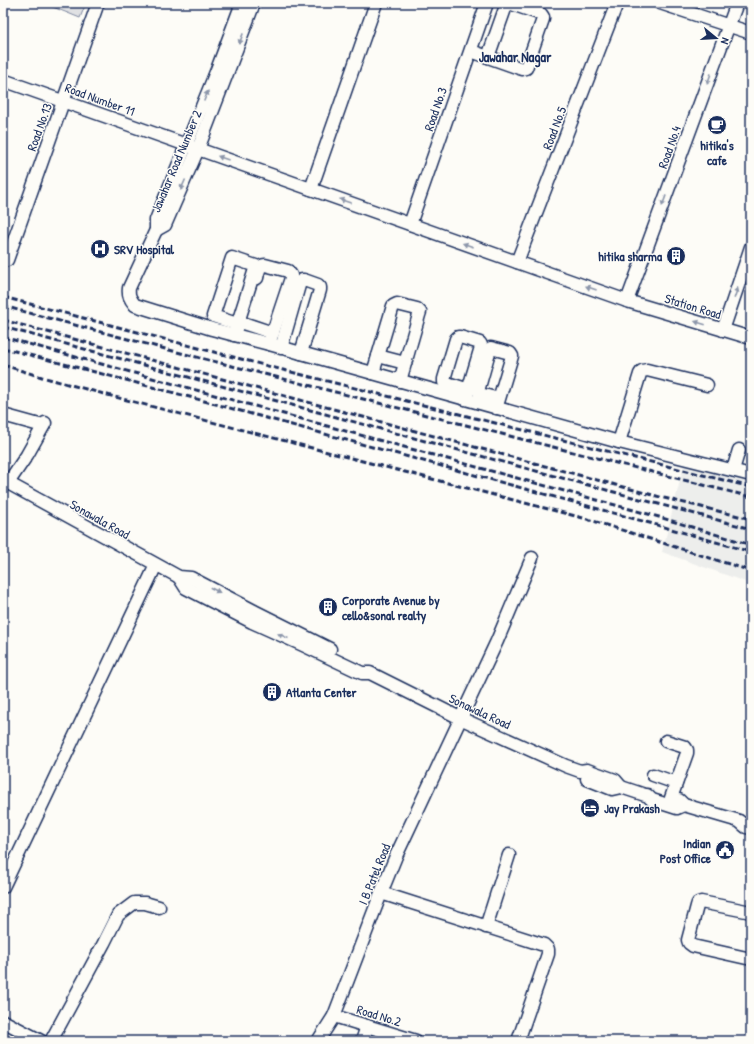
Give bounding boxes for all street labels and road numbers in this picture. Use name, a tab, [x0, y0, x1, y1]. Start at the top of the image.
street label: Road Number 11	[63, 78, 138, 120]
street label: Road No.3	[419, 85, 451, 133]
street label: Road No.13	[22, 100, 56, 153]
street label: Road No.5	[538, 103, 571, 152]
street label: Jawahar Road Number 2	[146, 107, 206, 215]
street label: Road No.4	[653, 123, 685, 171]
street label: Station Road	[662, 289, 724, 323]
street label: Sonawala Road	[67, 495, 133, 543]
street label: Sonawala Road	[446, 689, 514, 733]
street label: I B Patel Road	[354, 841, 394, 907]
street label: Road No.2	[355, 1000, 403, 1030]

